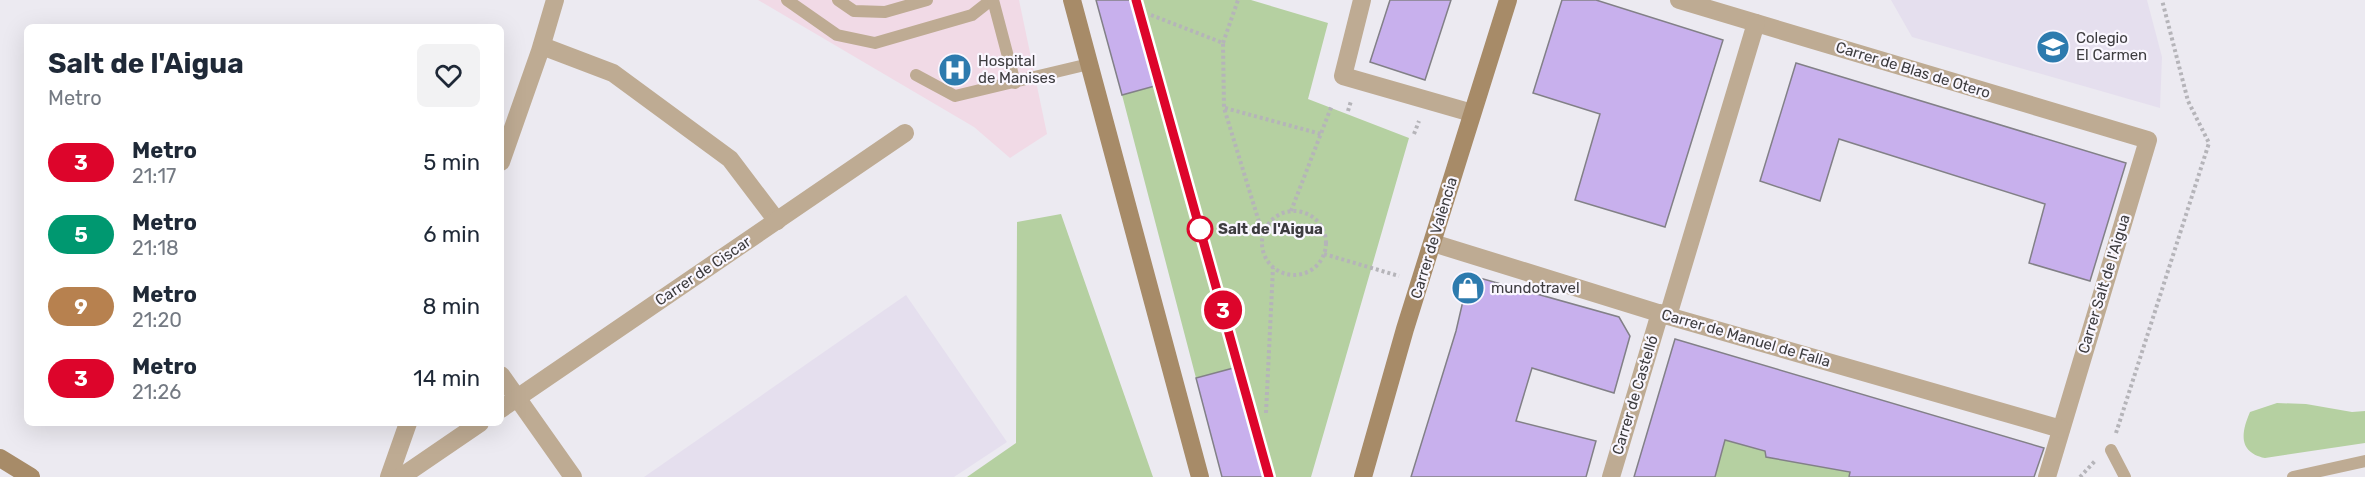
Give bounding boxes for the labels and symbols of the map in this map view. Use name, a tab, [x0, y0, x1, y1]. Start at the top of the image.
school or university icon: Colegio El Carmen	[2035, 29, 2071, 65]
place label: Colegio El Carmen	[2076, 29, 2147, 64]
street label: Carrer de Blas de Otero	[1833, 38, 1993, 102]
hospital icon: Hospital de Manises	[937, 52, 973, 88]
place label: Hospital de Manises	[978, 52, 1056, 87]
street label: Carrer de València	[1407, 175, 1461, 301]
street label: Carrer Salt de l'Aigua	[2074, 212, 2134, 356]
marker: Salt de l'Aigua	[1187, 216, 1213, 242]
place label: Salt de l'Aigua	[1218, 220, 1323, 238]
street label: Carrer de Ciscar	[652, 232, 754, 310]
shop icon: mundotravel	[1450, 270, 1486, 306]
place label: mundotravel	[1491, 279, 1580, 297]
line badge: 3	[1204, 290, 1242, 330]
street label: Carrer de Manuel de Falla	[1659, 305, 1833, 371]
street label: Carrer de Castelló	[1608, 333, 1662, 457]

